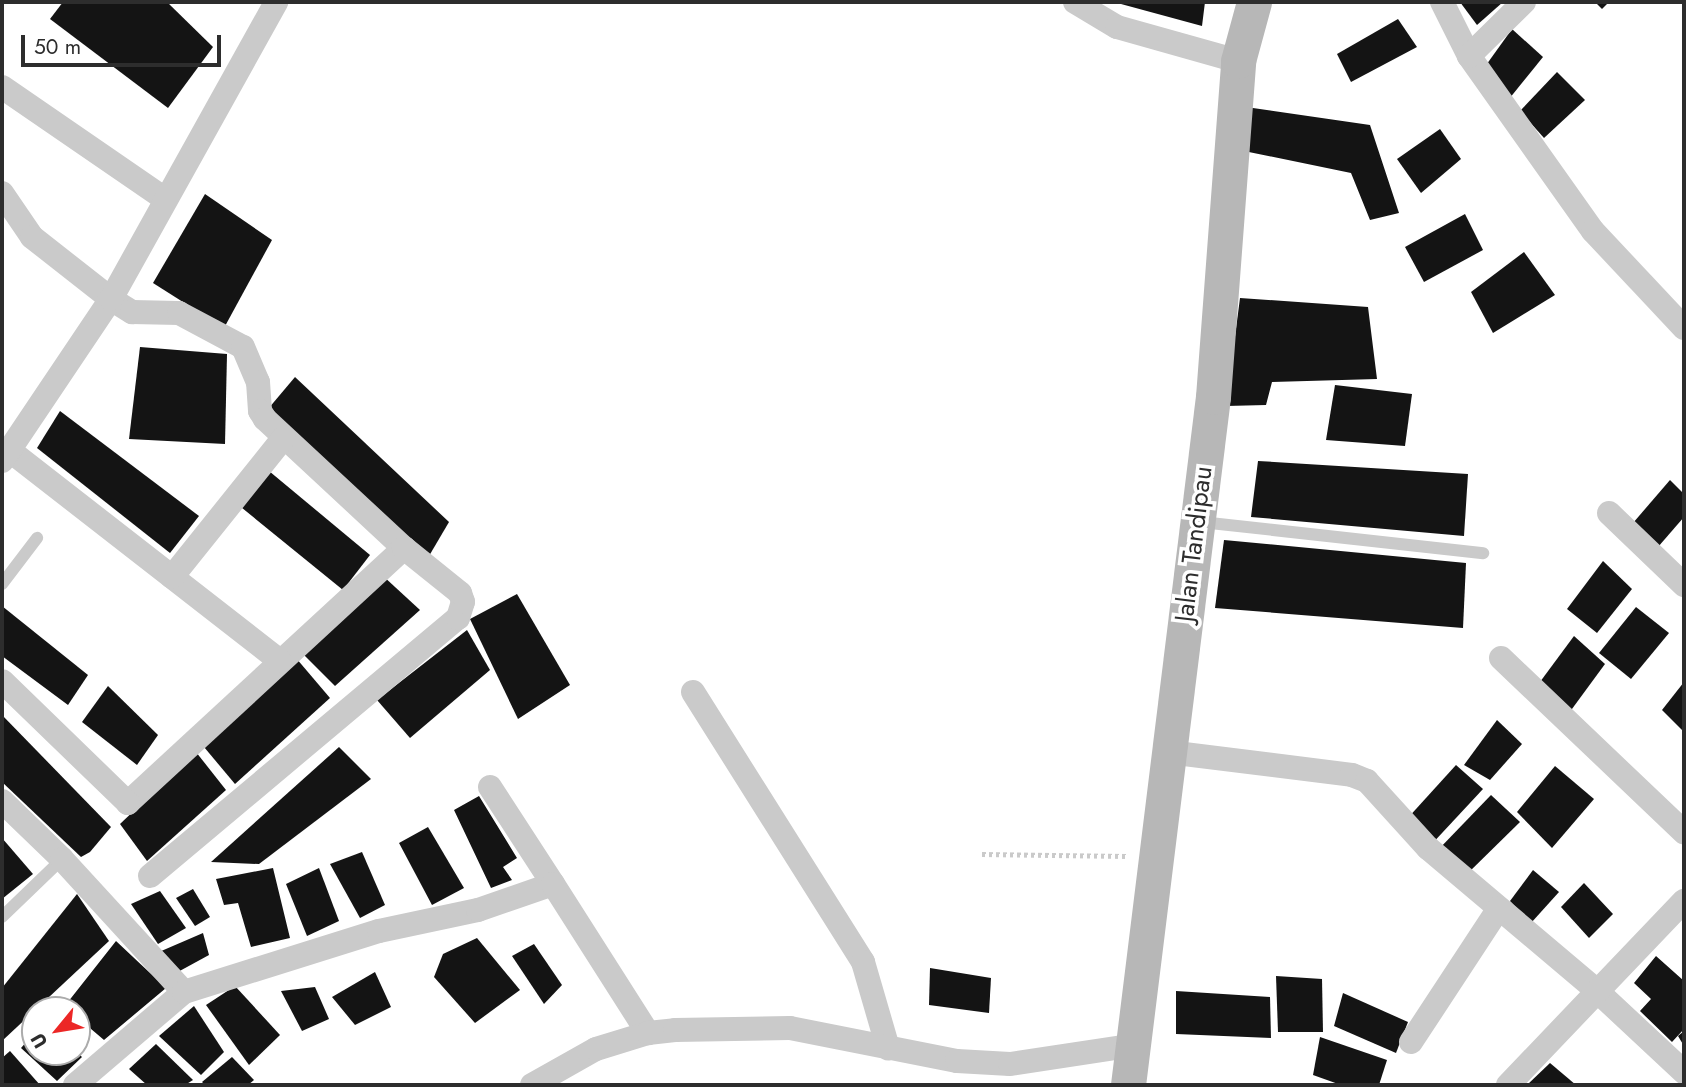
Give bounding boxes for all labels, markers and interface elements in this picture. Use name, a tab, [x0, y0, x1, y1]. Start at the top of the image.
scale bar	[24, 21, 224, 65]
text: 50 m	[34, 32, 81, 62]
street label: Jalan Tandipau	[1169, 464, 1219, 624]
north arrow	[21, 996, 91, 1066]
text: U	[24, 1028, 54, 1053]

